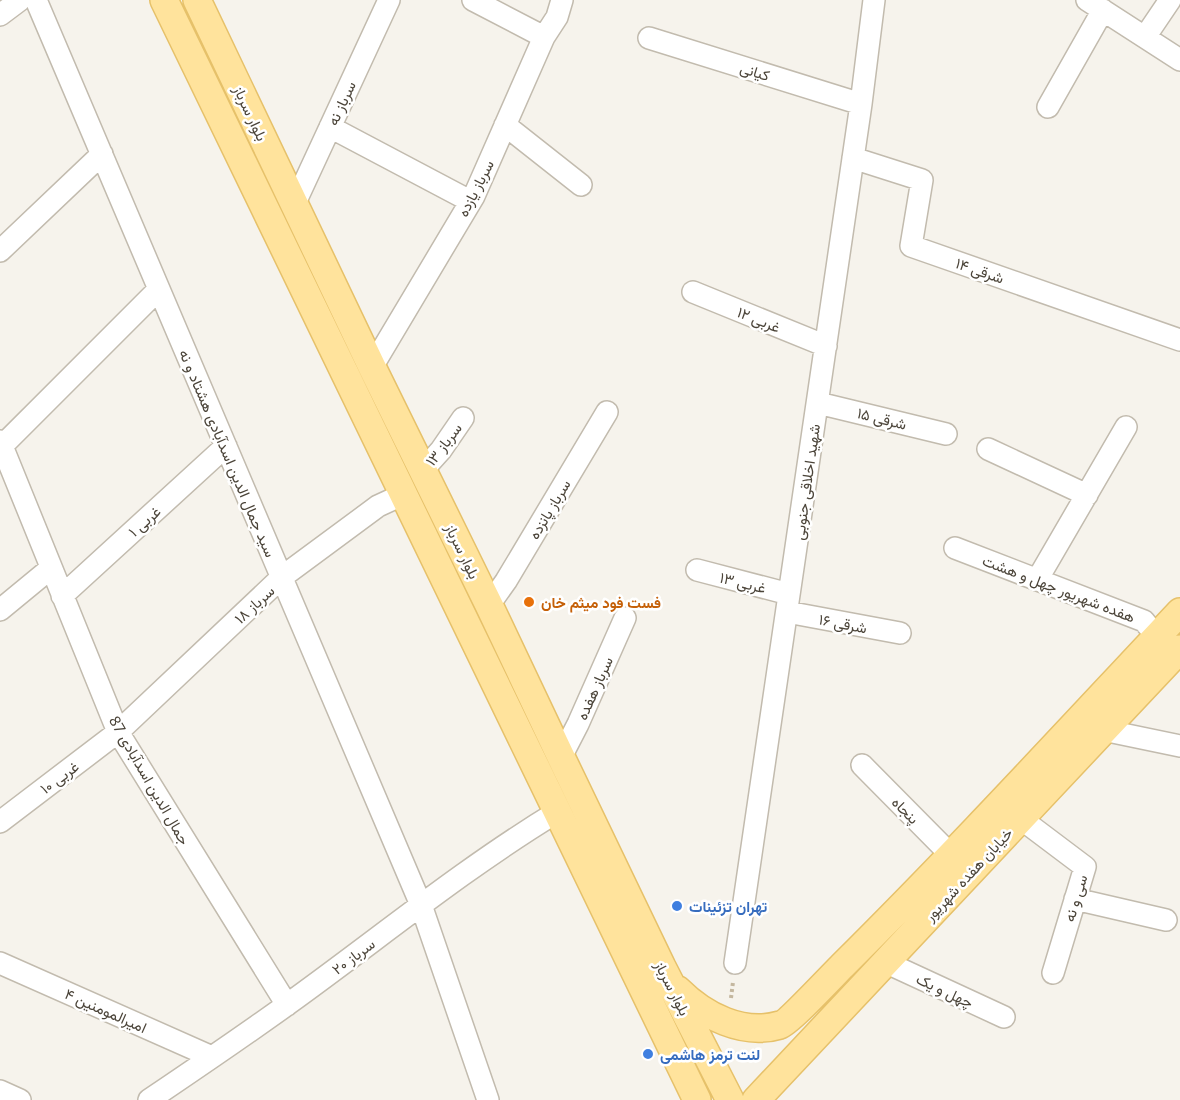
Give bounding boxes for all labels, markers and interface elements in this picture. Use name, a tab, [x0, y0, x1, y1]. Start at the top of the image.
street label: کیانی	[737, 57, 773, 86]
street label: سرباز نه	[322, 77, 360, 128]
street label: بلوار سرباز	[229, 81, 273, 144]
street label: سرباز یازده	[452, 156, 498, 220]
street label: شرقی ۱۴	[953, 252, 1007, 289]
street label: غربی ۱۲	[734, 301, 784, 338]
street label: سید جمال الدین اسدآبادی هشتاد و نه	[174, 346, 281, 561]
street label: شرقی ۱۵	[855, 402, 909, 435]
street label: سرباز ۱۳	[420, 418, 466, 470]
street label: شهید اخلاقی جنوبی	[788, 423, 825, 541]
street label: سرباز پانزده	[523, 475, 576, 543]
street label: غربی ۱	[124, 501, 165, 542]
street label: بلوار سرباز	[441, 519, 485, 582]
street label: هفده شهریور چهل و هشت	[979, 550, 1138, 627]
street label: غربی ۱۳	[718, 567, 768, 598]
street label: سرباز ۱۸	[230, 580, 278, 628]
place label: فست فود میثم خان	[541, 592, 661, 613]
marker: فست فود میثم خان	[522, 595, 536, 609]
street label: شرقی ۱۶	[817, 609, 869, 638]
street label: سرباز هفده	[571, 653, 617, 723]
street label: جمال الدین اسدآبادی 87	[104, 712, 195, 849]
street label: غربی ۱۰	[36, 756, 83, 799]
street label: پنجاه	[887, 792, 924, 829]
street label: خیابان هفده شهریور	[919, 823, 1017, 926]
street label: سی و نه	[1058, 872, 1093, 924]
place label: تهران تزئینات	[689, 896, 767, 916]
marker: تهران تزئینات	[670, 899, 684, 913]
street label: سرباز ۲۰	[327, 933, 379, 979]
street label: بلوار سرباز	[650, 956, 695, 1019]
street label: چهل و یک	[913, 968, 977, 1013]
street label: امیرالمومنین ۴	[62, 983, 150, 1038]
place label: لنت ترمز هاشمی	[660, 1044, 760, 1064]
marker: لنت ترمز هاشمی	[641, 1047, 655, 1061]

